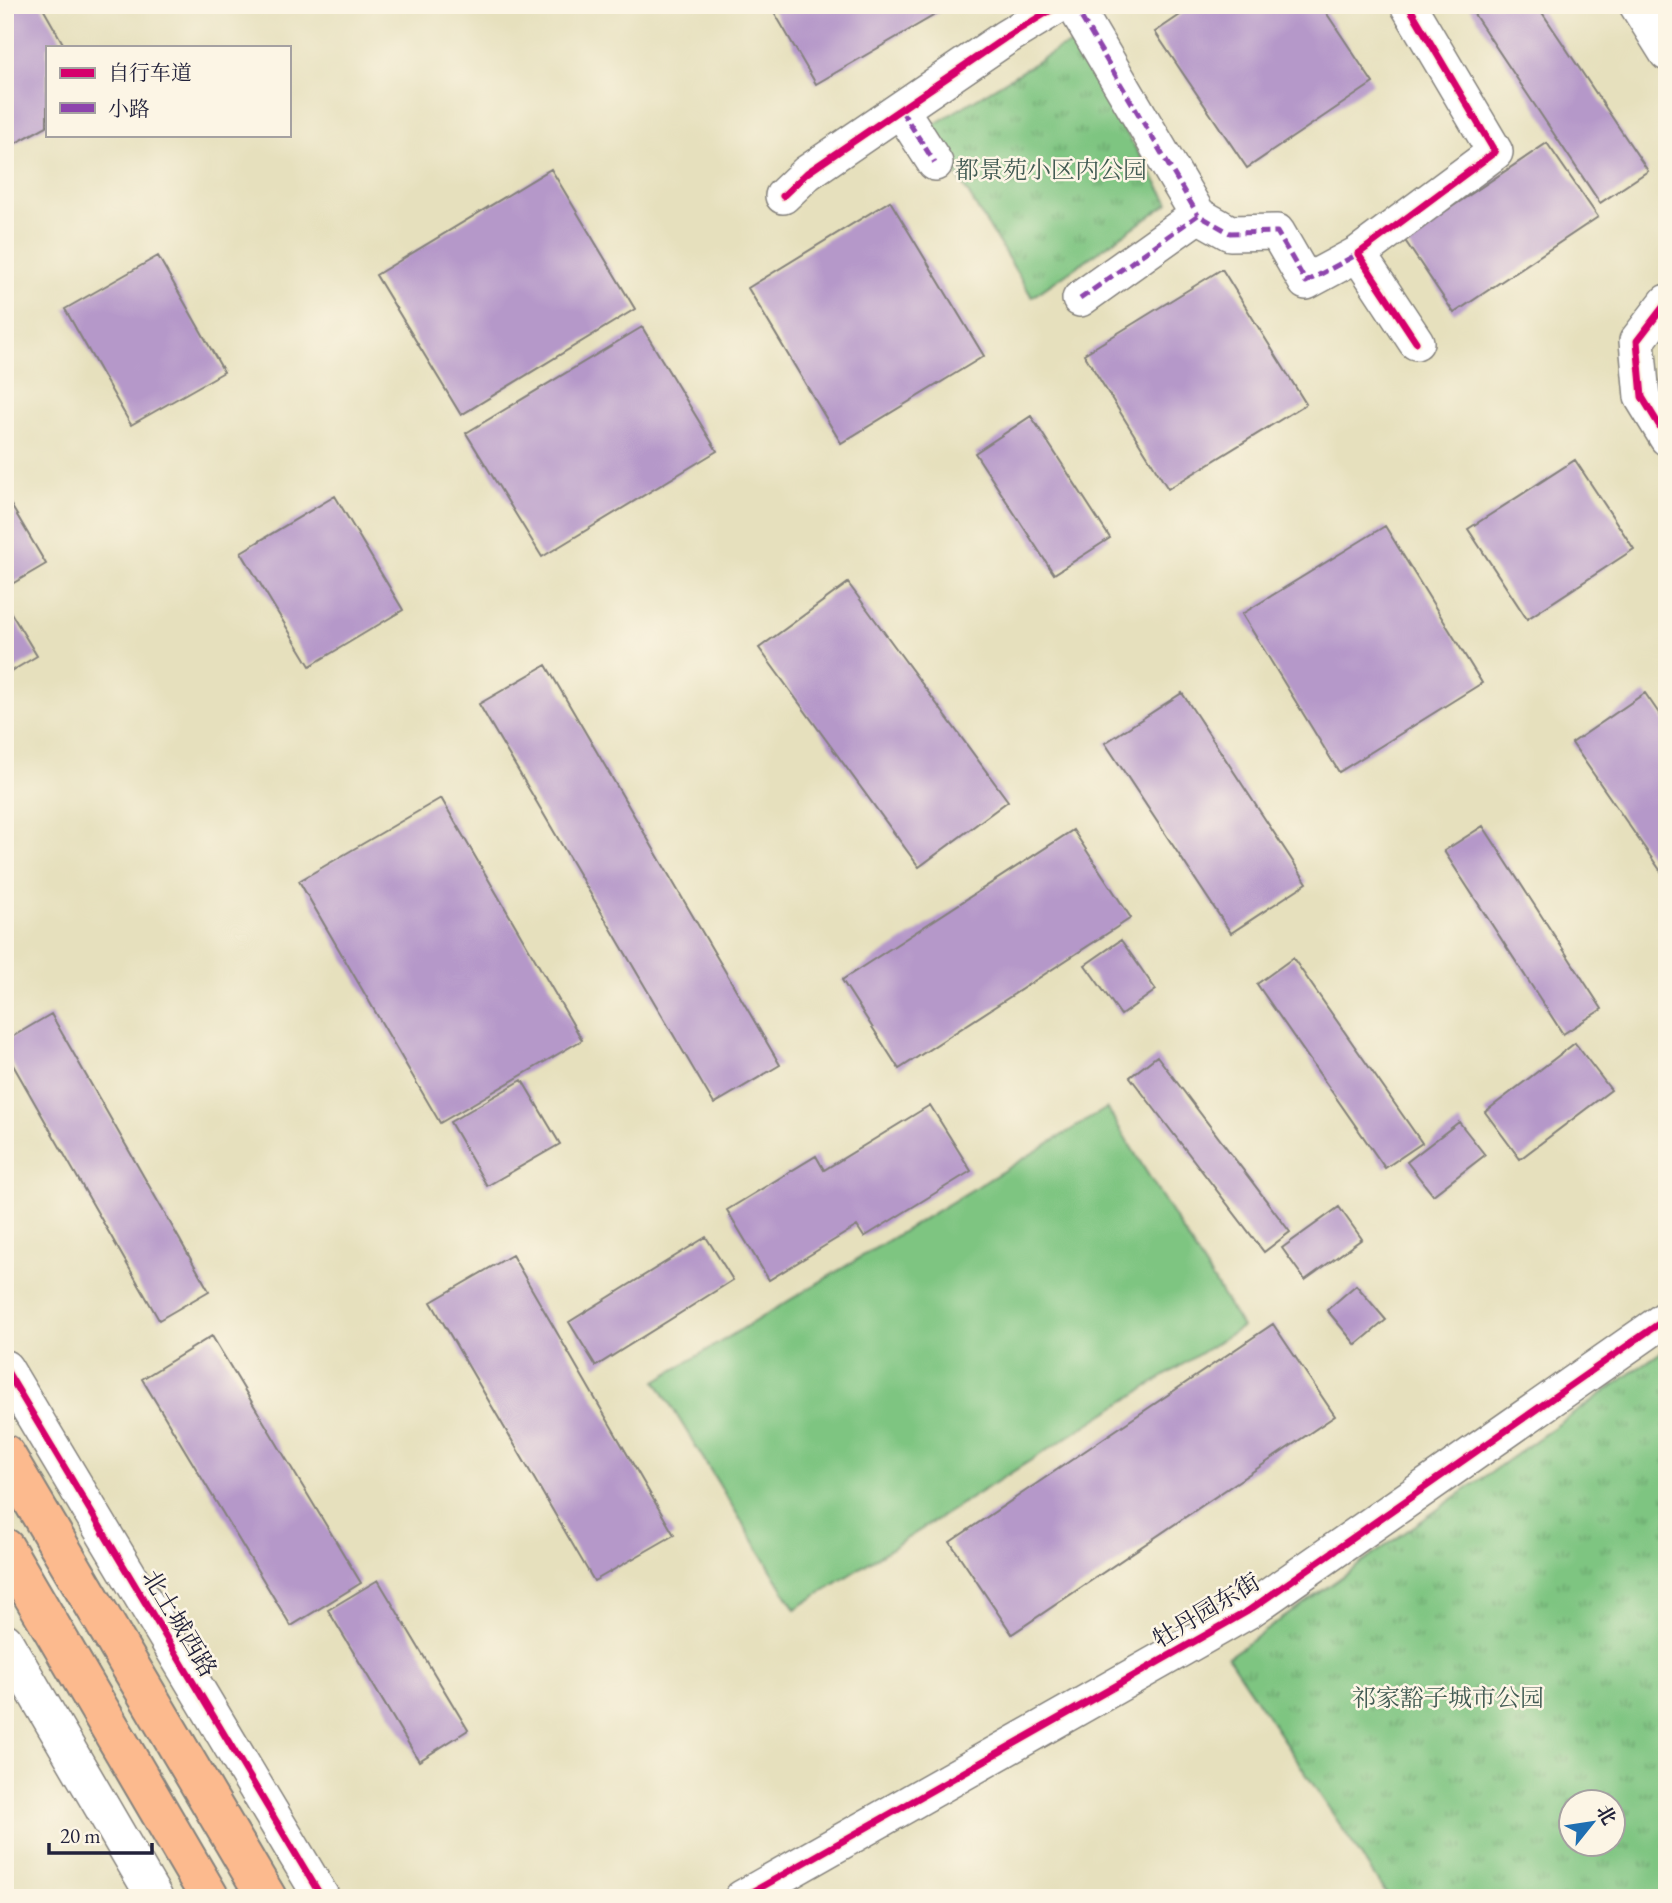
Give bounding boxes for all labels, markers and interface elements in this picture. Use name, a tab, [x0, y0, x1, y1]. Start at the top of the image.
legend	[46, 46, 290, 136]
text: 自行车道	[108, 59, 192, 86]
text: 小路	[108, 95, 150, 122]
park label: 都景苑小区内公园	[955, 154, 1147, 185]
street label: 北土城西路	[136, 1564, 224, 1682]
street label: 牡丹园东街	[1147, 1566, 1265, 1654]
park label: 祁家豁子城市公园	[1352, 1682, 1544, 1713]
north arrow	[1556, 1787, 1626, 1857]
text: 北	[1591, 1800, 1622, 1829]
scale bar	[49, 1812, 152, 1856]
text: 20 m	[60, 1822, 101, 1849]

